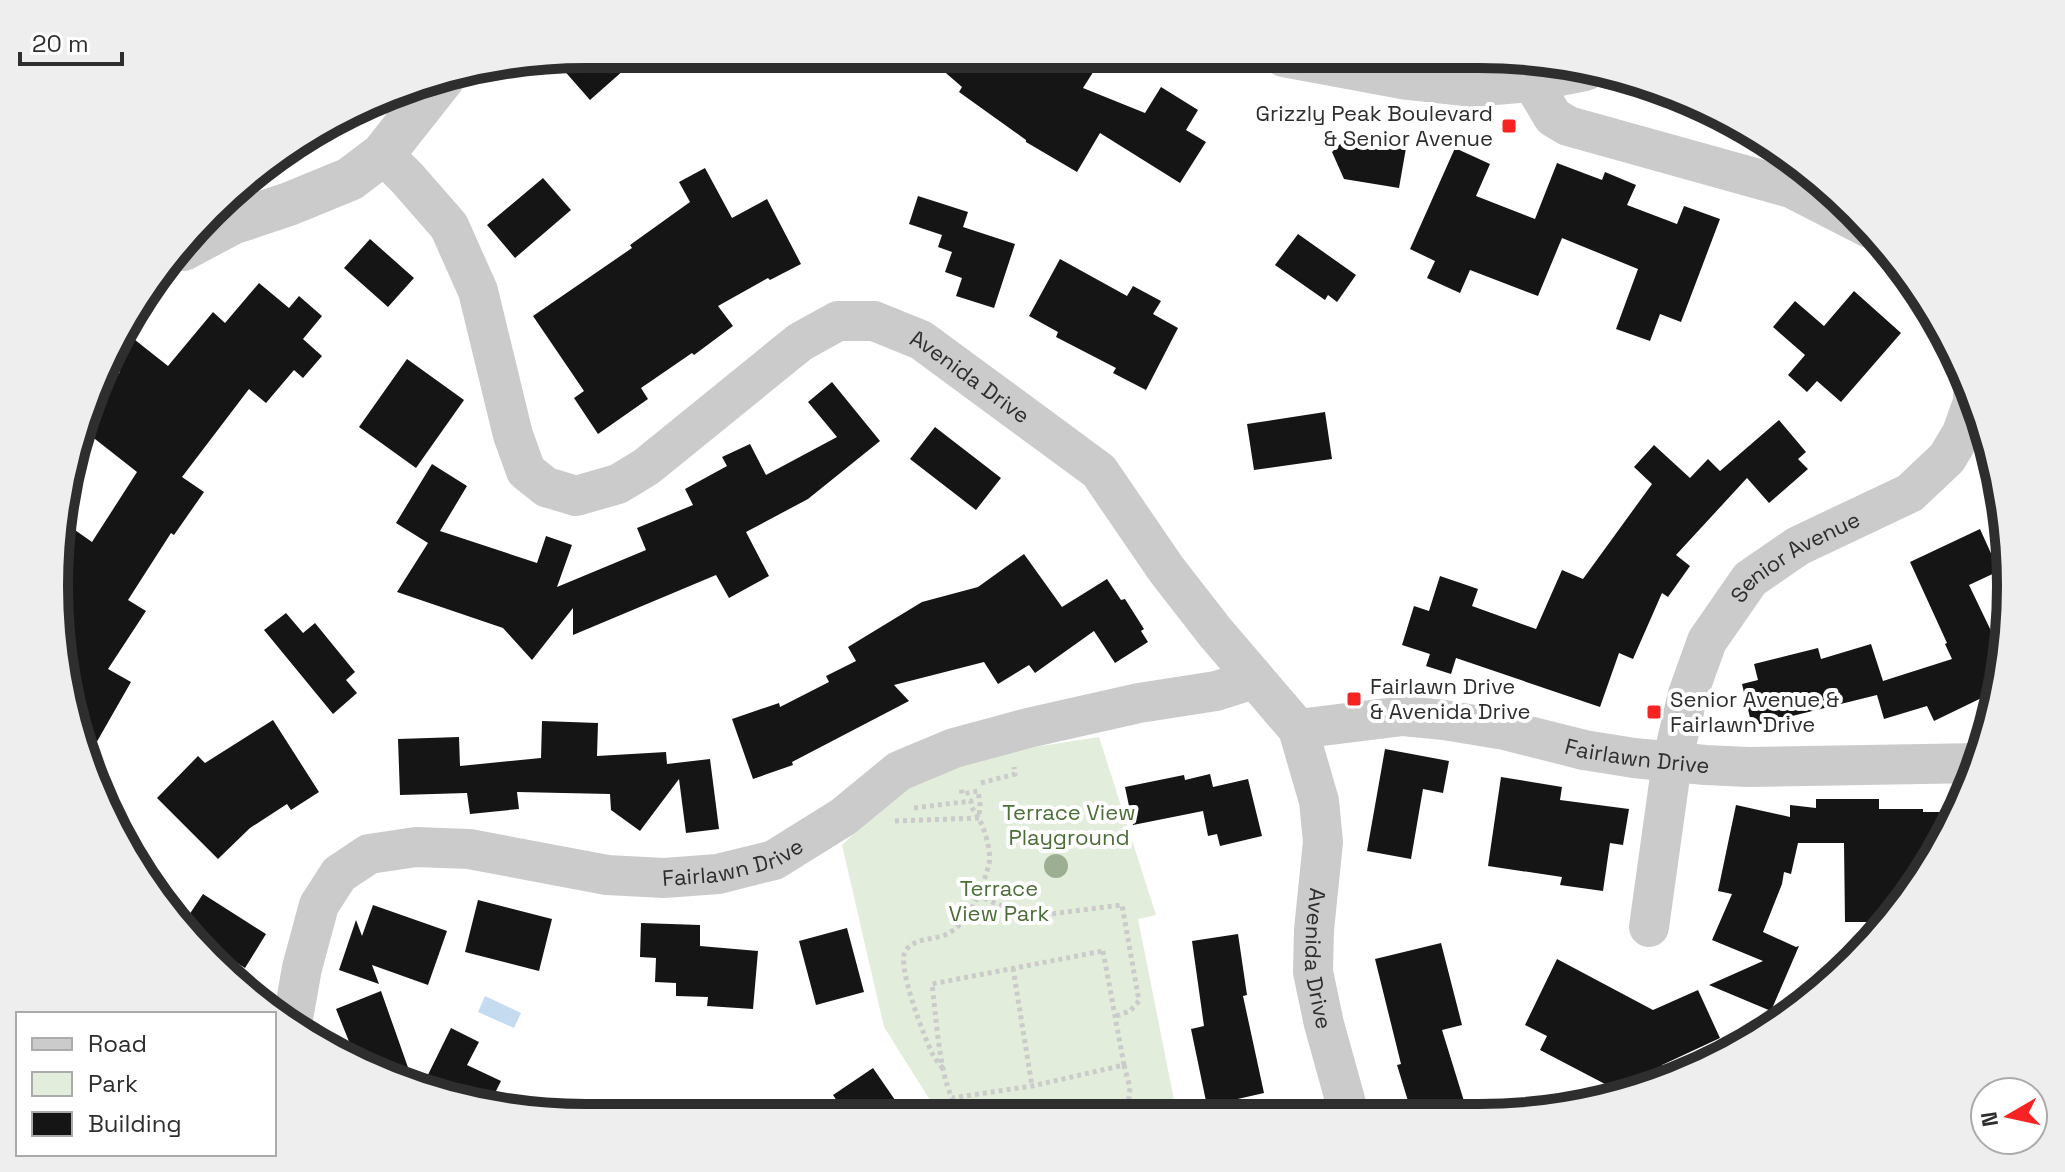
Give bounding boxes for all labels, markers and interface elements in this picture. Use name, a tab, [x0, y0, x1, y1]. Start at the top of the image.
scale bar	[20, 16, 122, 66]
text: 20 m	[32, 28, 89, 59]
place label: Grizzly Peak Boulevard & Senior Avenue	[1256, 99, 1493, 152]
marker: Grizzly Peak Boulevard & Senior Avenue	[1500, 117, 1518, 135]
street label: Avenida Drive	[906, 323, 1035, 429]
street label: Senior Avenue	[1724, 505, 1864, 608]
place label: Fairlawn Drive & Avenida Drive	[1370, 672, 1531, 725]
place label: Senior Avenue & Fairlawn Drive	[1670, 685, 1839, 738]
marker: Fairlawn Drive & Avenida Drive	[1345, 690, 1363, 708]
marker: Senior Avenue & Fairlawn Drive	[1645, 703, 1663, 721]
street label: Fairlawn Drive	[1562, 732, 1711, 779]
park label: Terrace View Playground	[1002, 798, 1136, 851]
street label: Fairlawn Drive	[661, 831, 808, 892]
park label: Terrace View Park	[949, 874, 1050, 927]
street label: Avenida Drive	[1299, 887, 1339, 1032]
legend	[16, 1012, 276, 1156]
text: Road	[88, 1028, 147, 1059]
text: Park	[88, 1068, 138, 1099]
north arrow	[1969, 1076, 2049, 1156]
text: Building	[88, 1108, 182, 1139]
text: N	[1974, 1110, 2004, 1129]

